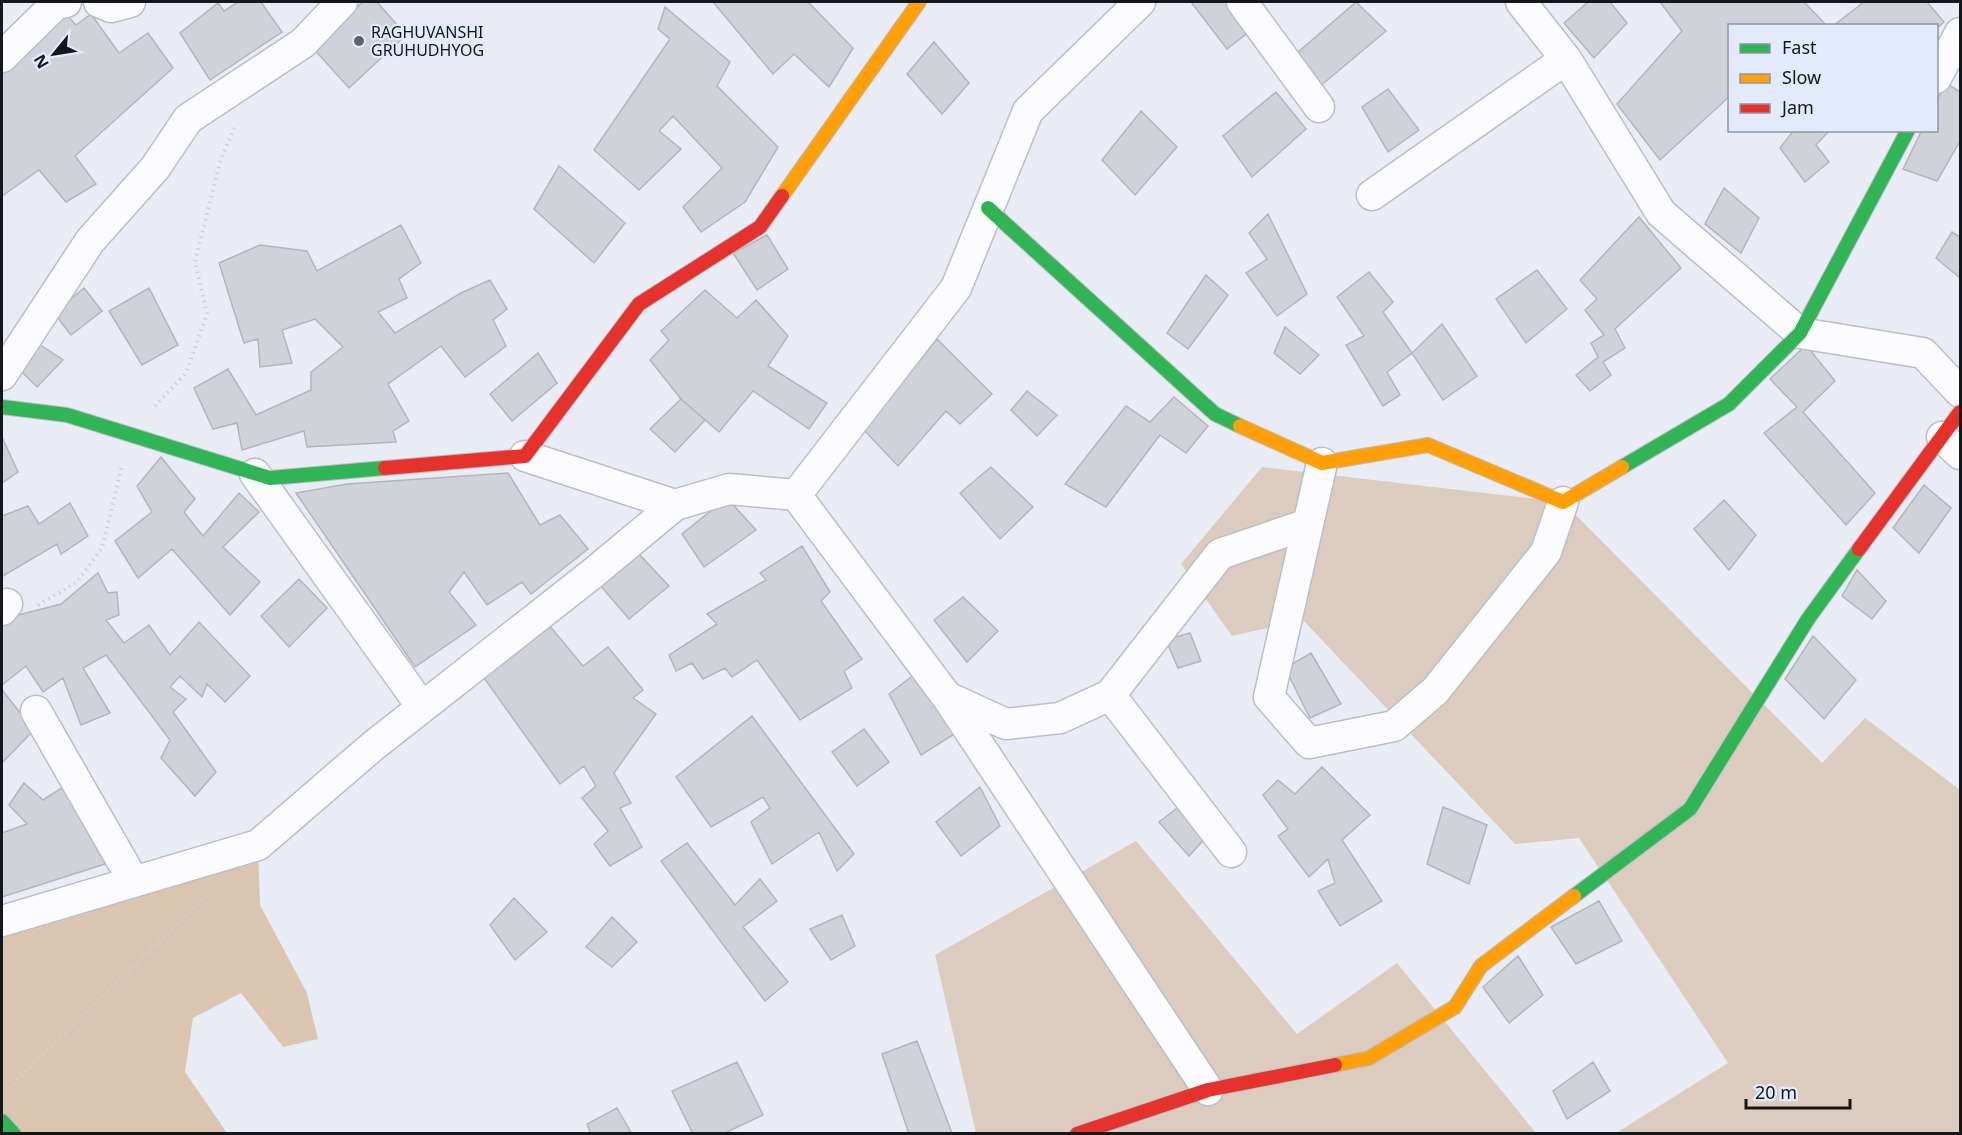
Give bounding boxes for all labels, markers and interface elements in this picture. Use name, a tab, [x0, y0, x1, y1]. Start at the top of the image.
place label: RAGHUVANSHI GRUHUDHYOG	[371, 21, 484, 61]
north arrow	[24, 24, 84, 84]
legend	[1728, 24, 1938, 132]
marker: RAGHUVANSHI GRUHUDHYOG	[352, 34, 366, 48]
text: Fast	[1782, 35, 1817, 59]
text: N	[28, 50, 54, 73]
text: Slow	[1782, 65, 1821, 89]
text: Jam	[1780, 95, 1814, 119]
scale bar	[1746, 1072, 1850, 1110]
text: 20 m	[1755, 1080, 1797, 1104]

